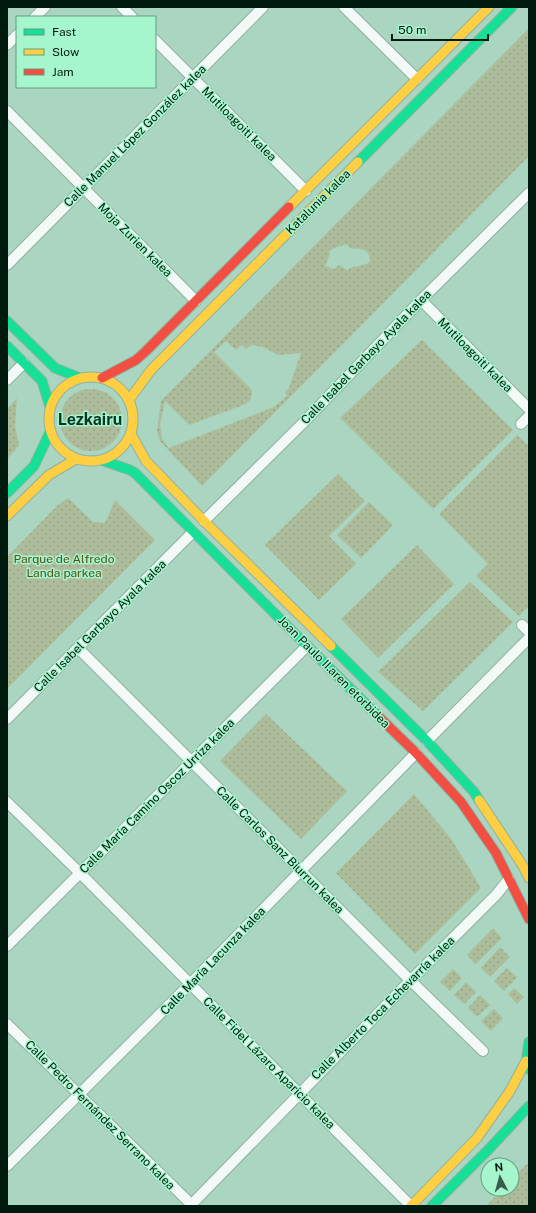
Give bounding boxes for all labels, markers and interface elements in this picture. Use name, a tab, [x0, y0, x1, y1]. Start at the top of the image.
legend	[16, 16, 156, 88]
scale bar	[392, 16, 488, 42]
text: 50 m	[398, 23, 426, 37]
text: Fast	[52, 25, 77, 39]
text: Slow	[52, 45, 80, 59]
street label: Calle Manuel López González kalea	[61, 62, 209, 210]
text: Jam	[52, 65, 74, 79]
street label: Mutiloagoiti kalea	[199, 84, 279, 164]
street label: Katalunia kalea	[283, 167, 353, 237]
street label: Moja Zurien kalea	[95, 200, 175, 280]
street label: Calle Isabel Garbayo Ayala kalea	[298, 287, 434, 427]
street label: Mutiloagoiti kalea	[435, 315, 515, 395]
district label: Lezkairu	[58, 410, 122, 429]
park label: Parque de Alfredo Landa parkea	[13, 552, 115, 580]
street label: Calle Isabel Garbayo Ayala kalea	[31, 557, 169, 695]
street label: Joan Paulo II.aren etorbidea	[275, 613, 393, 731]
street label: Calle María Camino Oscoz Urriza kalea	[77, 716, 237, 876]
street label: Calle Carlos Sanz Biurrun kalea	[213, 783, 347, 917]
street label: Calle María Lacunza kalea	[158, 904, 268, 1018]
street label: Calle Alberto Toca Echevarría kalea	[308, 933, 458, 1083]
street label: Calle Fidel Lázaro Aparicio kalea	[200, 994, 338, 1132]
street label: Calle Pedro Fernández Serrano kalea	[22, 1037, 178, 1193]
north arrow	[480, 1157, 520, 1197]
text: N	[494, 1161, 504, 1173]

